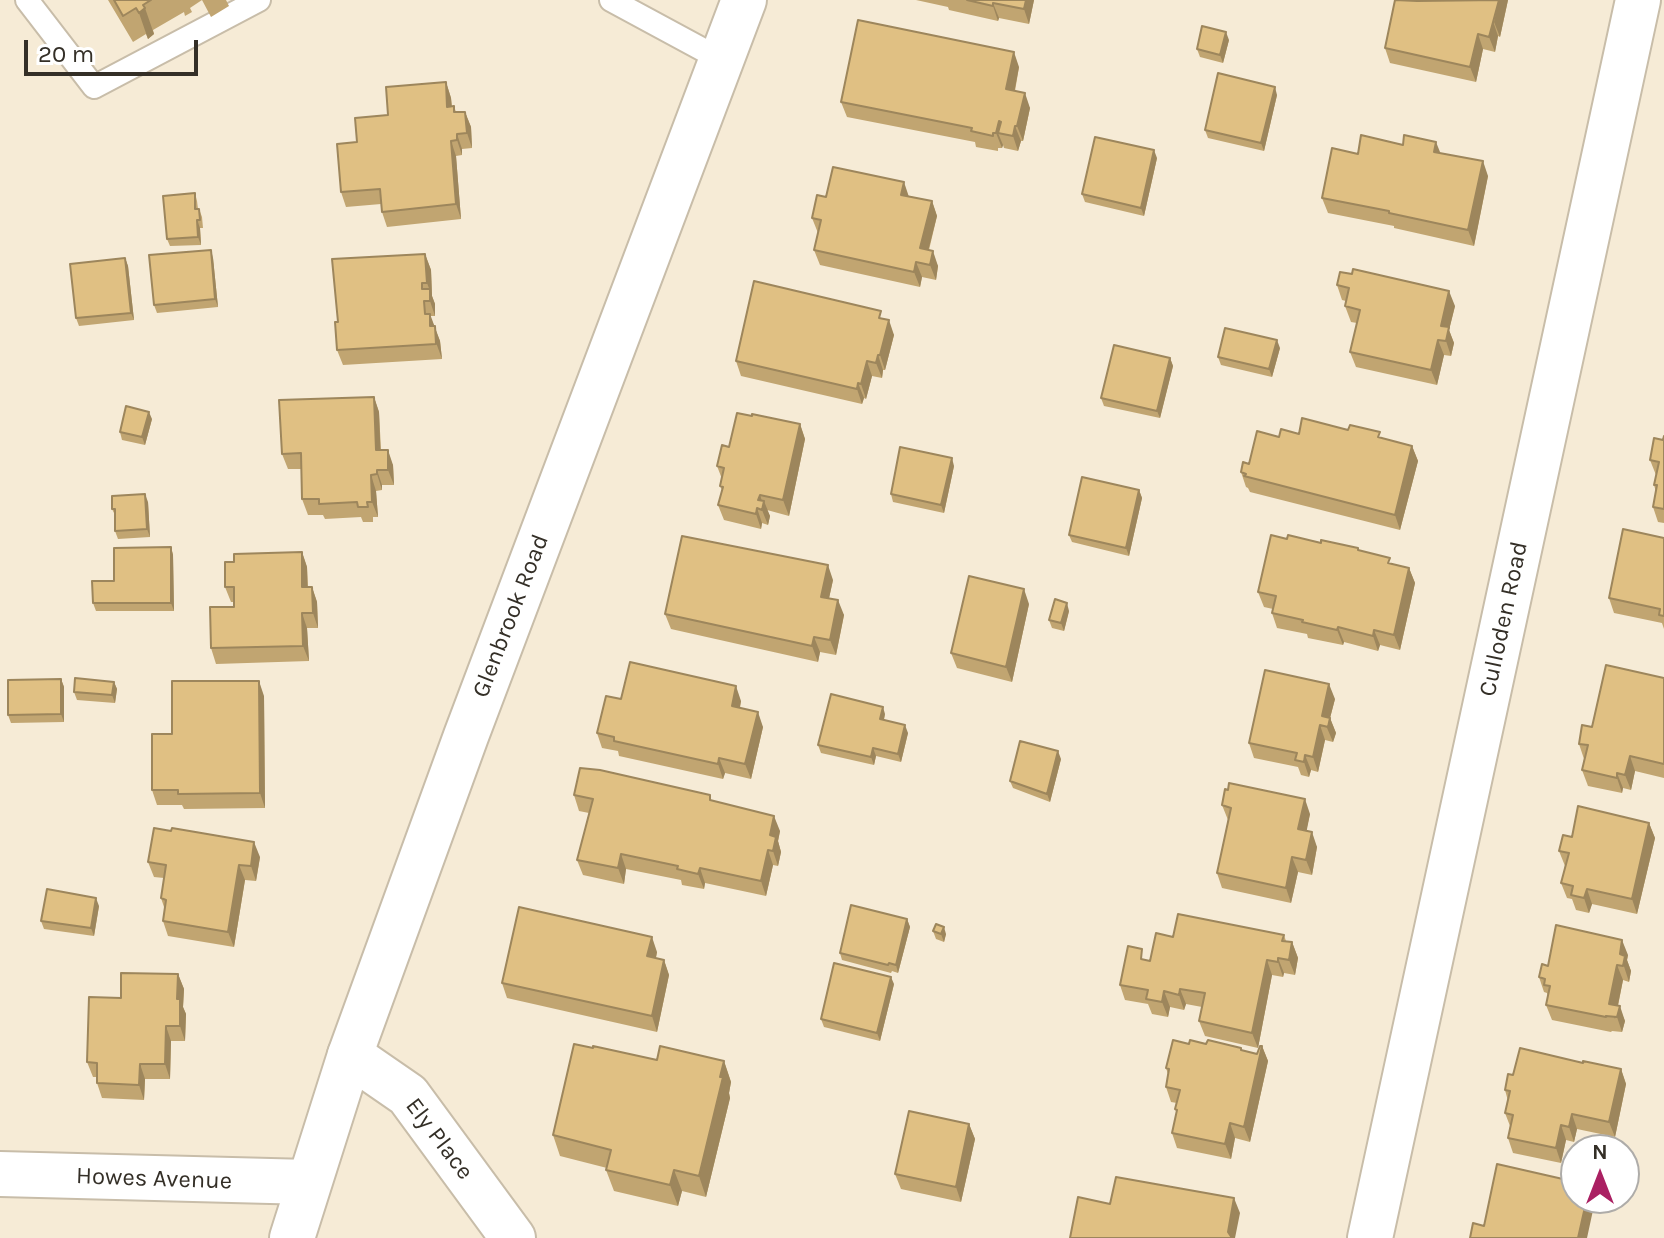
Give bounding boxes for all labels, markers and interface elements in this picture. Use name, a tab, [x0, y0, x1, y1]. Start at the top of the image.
scale bar	[28, 24, 202, 74]
text: 20 m	[38, 40, 94, 68]
street label: Glenbrook Road	[467, 530, 555, 702]
street label: Culloden Road	[1474, 539, 1534, 699]
street label: Ely Place	[399, 1092, 479, 1186]
north arrow	[1560, 1134, 1640, 1214]
text: N	[1592, 1139, 1608, 1165]
street label: Howes Avenue	[75, 1162, 233, 1196]

